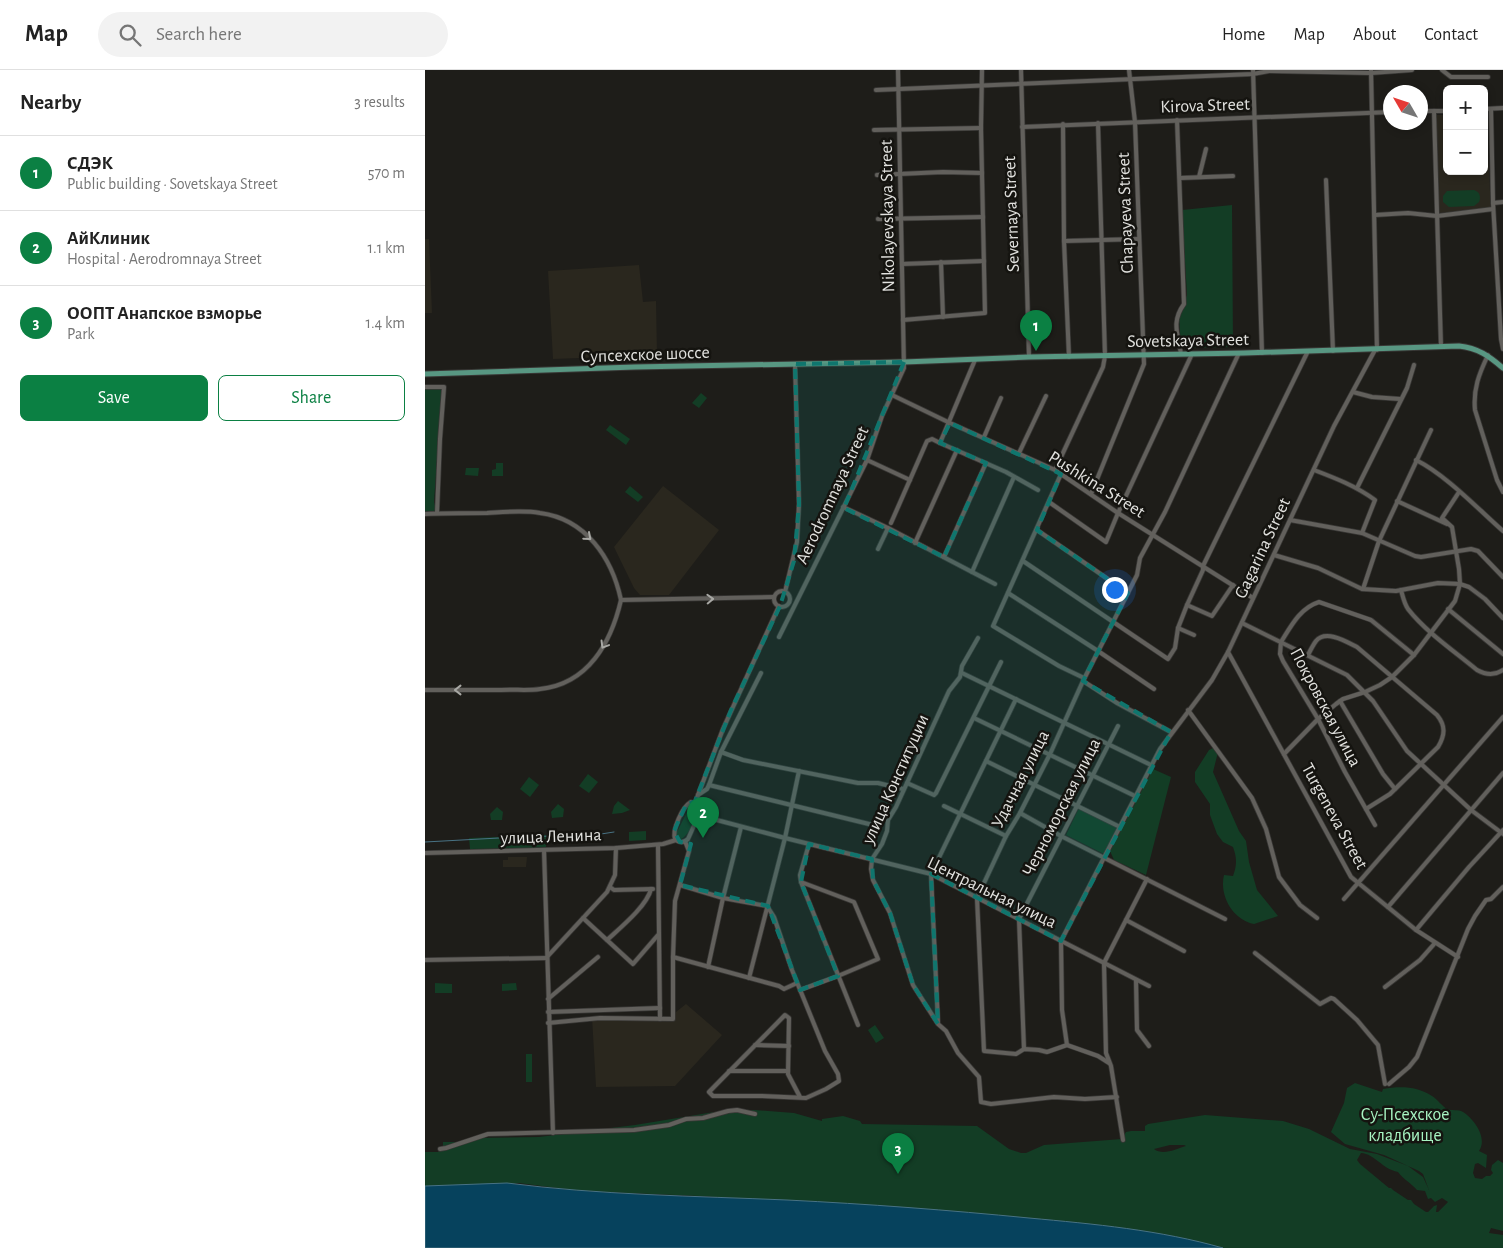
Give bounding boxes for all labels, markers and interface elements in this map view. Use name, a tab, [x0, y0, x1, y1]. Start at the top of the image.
search box	[98, 12, 448, 57]
icon: search	[116, 21, 144, 49]
text: Map	[25, 22, 68, 46]
text: Search here	[156, 25, 242, 44]
text: Home	[1222, 26, 1265, 44]
text: Map	[1293, 26, 1325, 44]
text: About	[1353, 26, 1396, 44]
text: Contact	[1424, 26, 1478, 44]
north arrow	[1383, 85, 1428, 130]
map controls	[1443, 85, 1488, 175]
button: +	[1443, 85, 1488, 130]
text: Nearby	[20, 92, 81, 113]
text: 3 results	[354, 94, 405, 110]
street label: Kirova Street	[1160, 95, 1250, 117]
button: −	[1443, 130, 1488, 175]
street label: Nikolayevskaya Street	[878, 139, 898, 293]
street label: Chapayeva Street	[1115, 152, 1137, 274]
text: СДЭК	[67, 154, 113, 173]
street label: Severnaya Street	[1001, 155, 1023, 272]
text: 1	[33, 165, 39, 181]
text: 570 m	[368, 165, 405, 181]
text: Public building · Sovetskaya Street	[67, 176, 278, 192]
text: АйКлиник	[67, 229, 150, 248]
text: 2	[32, 240, 40, 256]
text: 1.1 km	[368, 240, 405, 256]
text: Hospital · Aerodromnaya Street	[67, 251, 262, 267]
text: ООПТ Анапское взморье	[67, 304, 262, 323]
pin: 1	[1020, 310, 1052, 351]
text: 3	[33, 315, 39, 331]
text: 1.4 km	[365, 315, 405, 331]
text: Park	[67, 326, 95, 342]
street label: Sovetskaya Street	[1127, 331, 1249, 351]
street label: Супсехское шоссе	[580, 344, 710, 366]
button: Save	[20, 375, 208, 421]
button: Share	[218, 375, 405, 421]
street label: Aerodromnaya Street	[793, 424, 873, 567]
street label: Pushkina Street	[1045, 448, 1148, 522]
street label: Gagarina Street	[1232, 495, 1294, 601]
one-way arrow	[582, 531, 591, 539]
your location	[1102, 577, 1128, 603]
one-way arrow	[707, 594, 715, 604]
one-way arrow	[600, 640, 610, 649]
street label: Покровская улица	[1286, 645, 1364, 770]
one-way arrow	[454, 685, 462, 695]
street label: улица Конституции	[859, 712, 933, 848]
street label: Удачная улица	[989, 728, 1053, 831]
street label: Черноморская улица	[1019, 736, 1104, 879]
street label: Turgeneva Street	[1298, 761, 1371, 873]
pin: 2	[687, 797, 719, 838]
street label: улица Ленина	[499, 826, 602, 848]
street label: Центральная улица	[924, 854, 1059, 932]
park label: Су-Псехское кладбище	[1361, 1106, 1449, 1145]
pin: 3	[882, 1133, 914, 1174]

